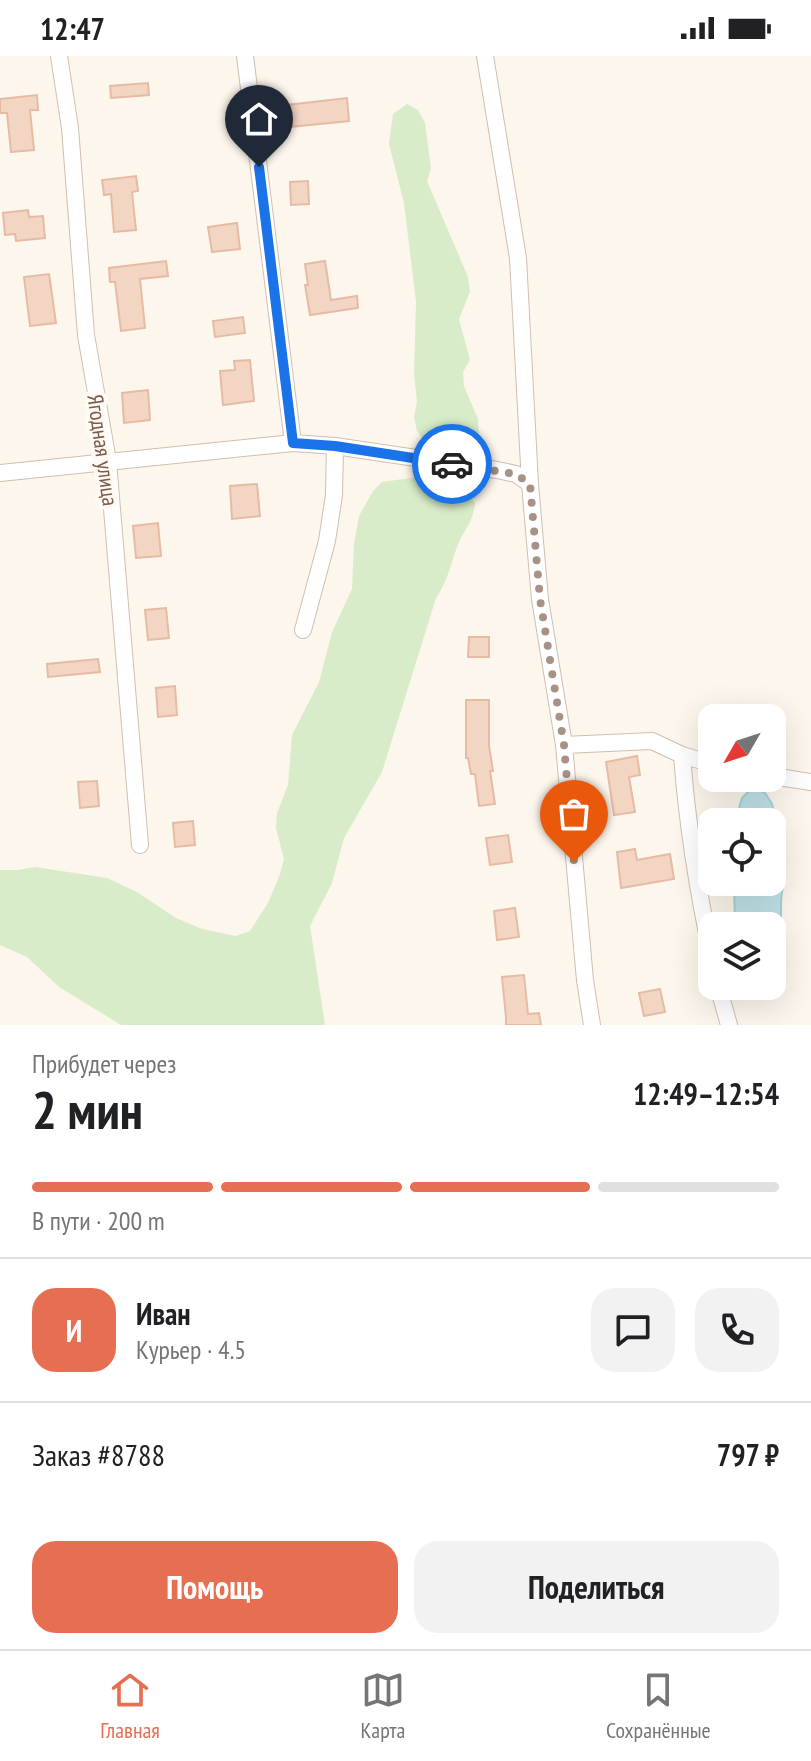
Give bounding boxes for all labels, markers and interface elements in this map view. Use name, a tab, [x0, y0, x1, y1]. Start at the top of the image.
text: 12:47	[40, 9, 105, 48]
pin	[225, 85, 293, 167]
icon: home	[237, 97, 281, 141]
street label: Ягодная улица	[81, 393, 125, 507]
courier	[412, 424, 492, 504]
icon: car	[430, 442, 474, 486]
north arrow	[698, 704, 786, 792]
map controls	[698, 704, 786, 1000]
pin	[540, 780, 608, 862]
icon: bag	[552, 792, 596, 836]
button: locate	[698, 808, 786, 896]
button: layers	[698, 912, 786, 1000]
text: Прибудет через	[32, 1047, 176, 1080]
text: 12:49–12:54	[633, 1074, 779, 1113]
text: 2 мин	[32, 1076, 143, 1143]
text: В пути · 200 m	[32, 1204, 165, 1237]
button: chat	[591, 1288, 675, 1372]
button: phone	[695, 1288, 779, 1372]
text: Иван	[136, 1294, 191, 1333]
text: И	[66, 1311, 82, 1350]
text: Курьер · 4.5	[136, 1333, 246, 1366]
text: Заказ #8788	[32, 1435, 165, 1474]
text: 797 ₽	[717, 1435, 779, 1474]
button: Помощь	[32, 1541, 398, 1633]
button: Поделиться	[414, 1541, 779, 1633]
tab: Главная	[100, 1668, 160, 1744]
tab: Карта	[360, 1668, 405, 1744]
tab: Сохранённые	[606, 1668, 711, 1744]

